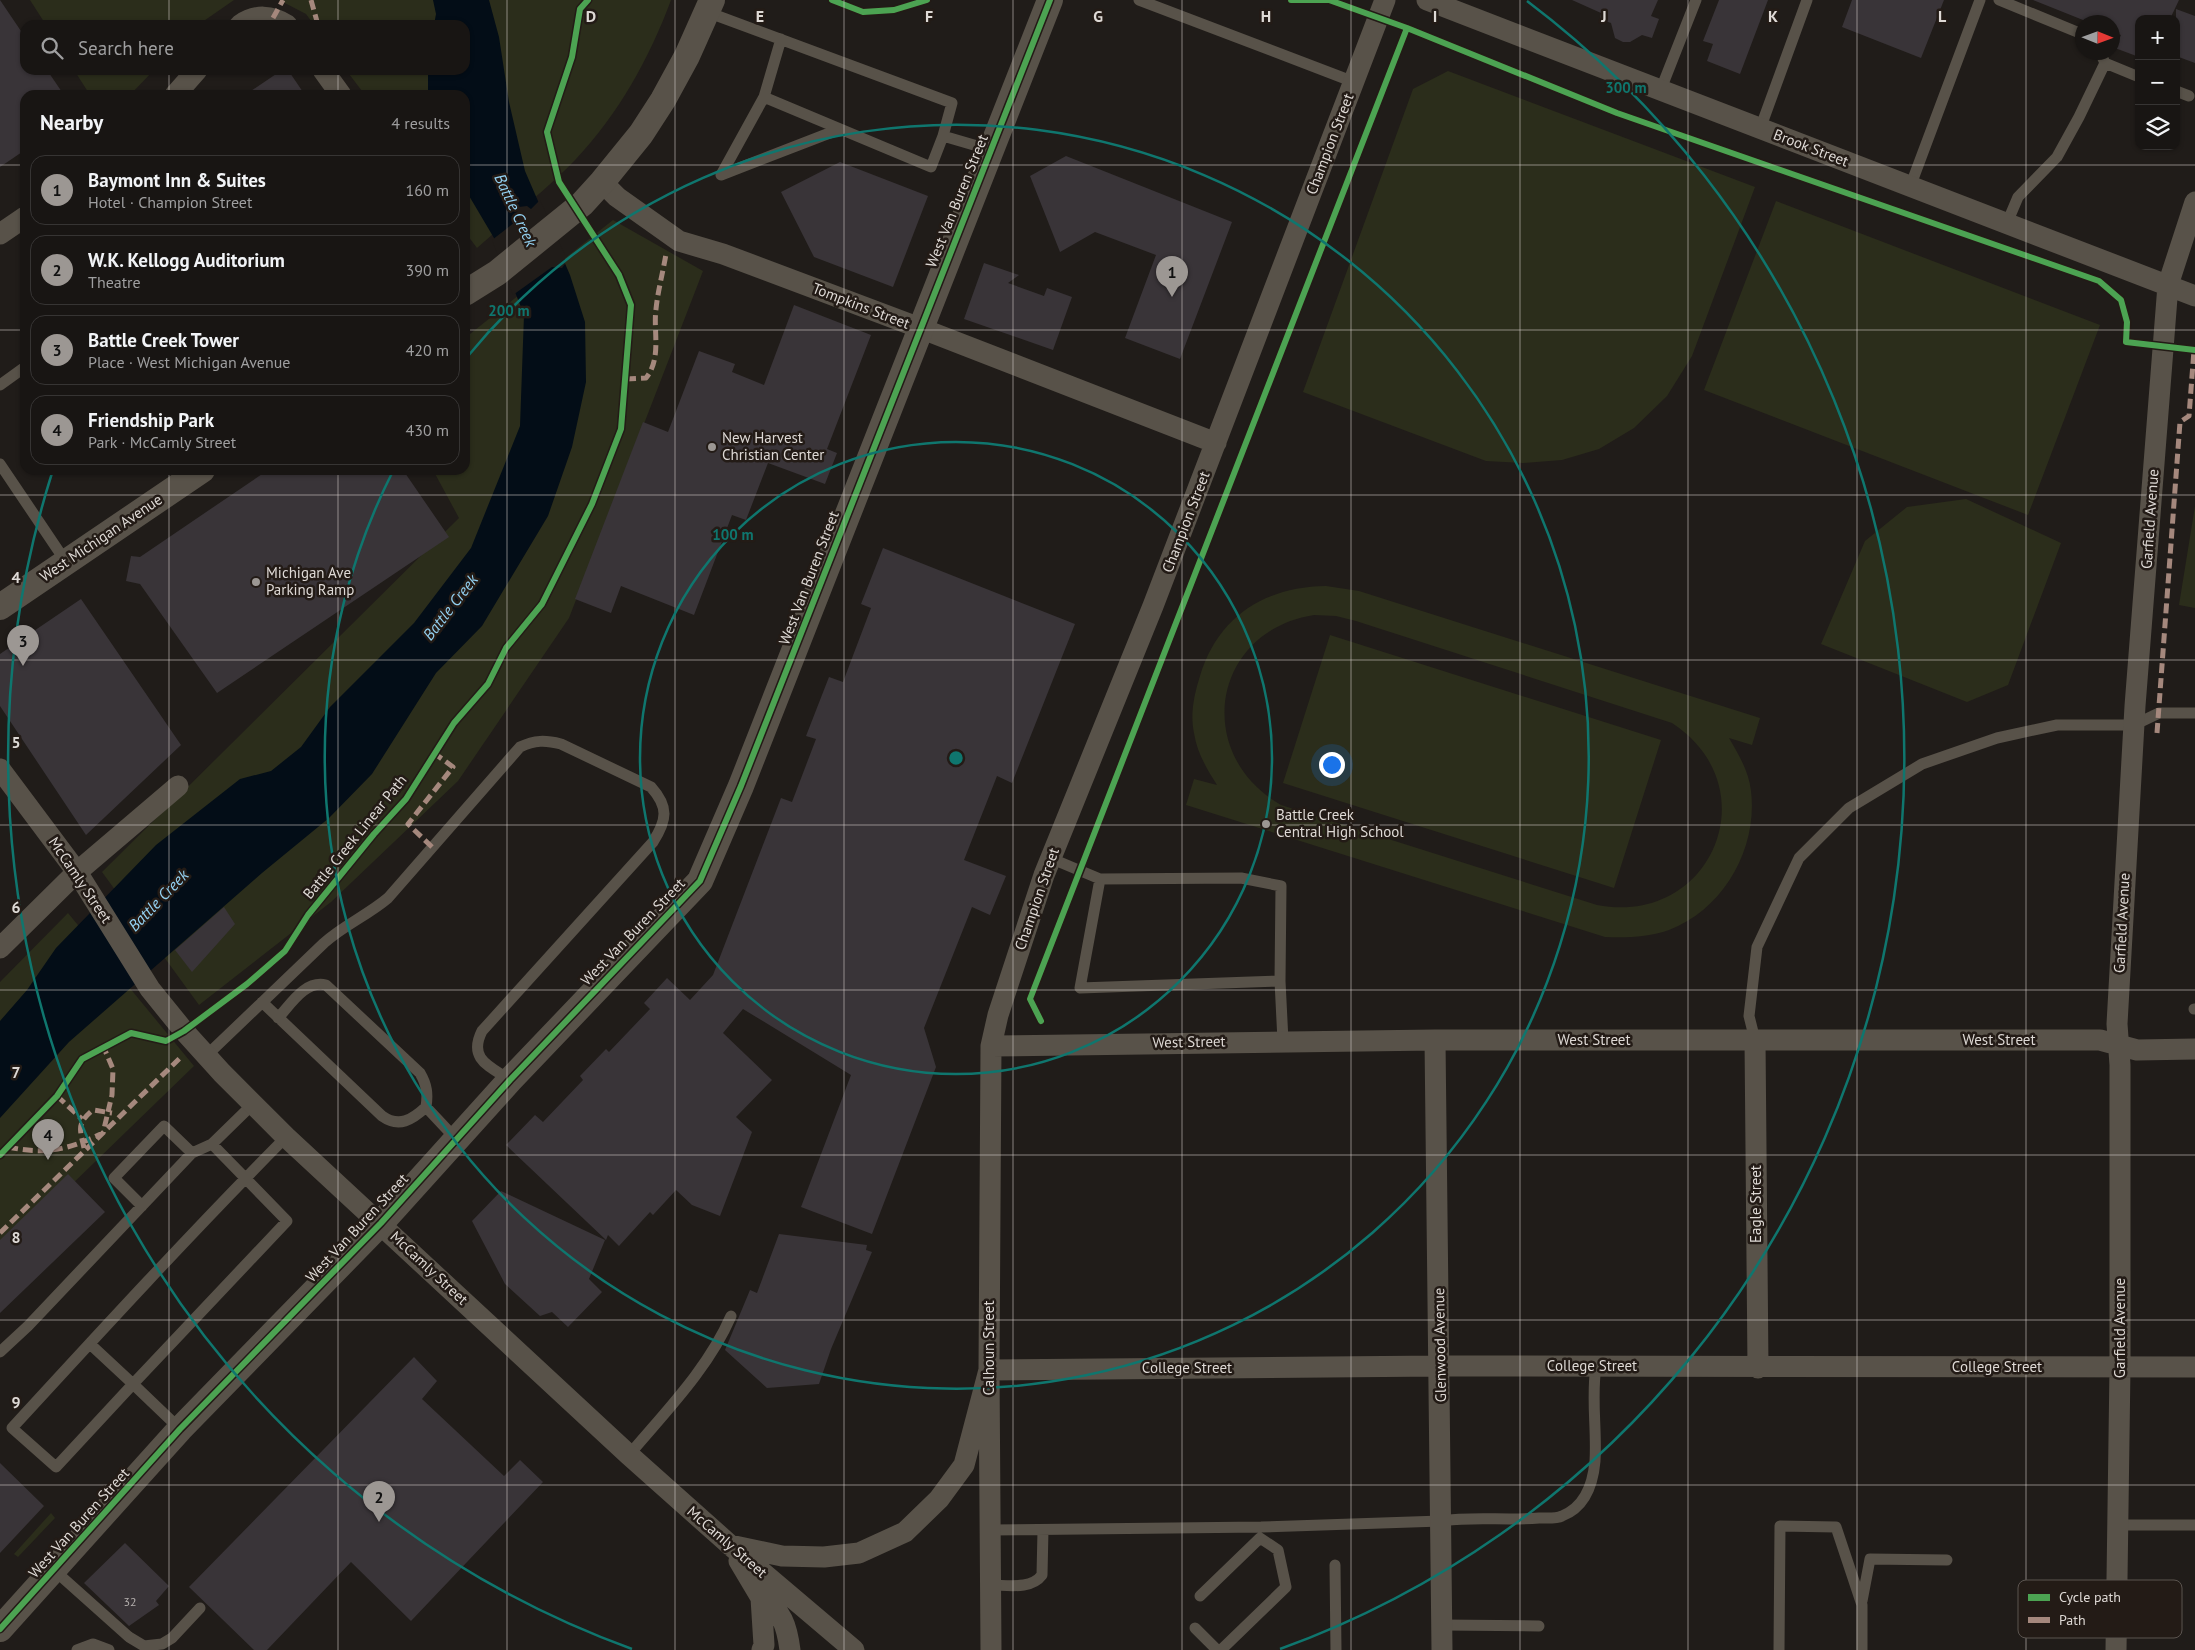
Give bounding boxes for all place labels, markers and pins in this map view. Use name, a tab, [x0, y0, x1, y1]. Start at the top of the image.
pin: 1	[1156, 256, 1188, 297]
place label: New Harvest Christian Center	[722, 428, 824, 464]
marker: New Harvest Christian Center	[706, 441, 718, 453]
place label: Michigan Ave Parking Ramp	[266, 563, 354, 599]
marker: Michigan Ave Parking Ramp	[250, 576, 262, 588]
pin: 3	[7, 625, 39, 666]
centre of rings	[947, 749, 965, 767]
place label: Battle Creek Central High School	[1276, 805, 1404, 841]
marker: Battle Creek Central High School	[1260, 818, 1272, 830]
pin: 4	[32, 1119, 64, 1160]
pin: 2	[363, 1481, 395, 1522]

